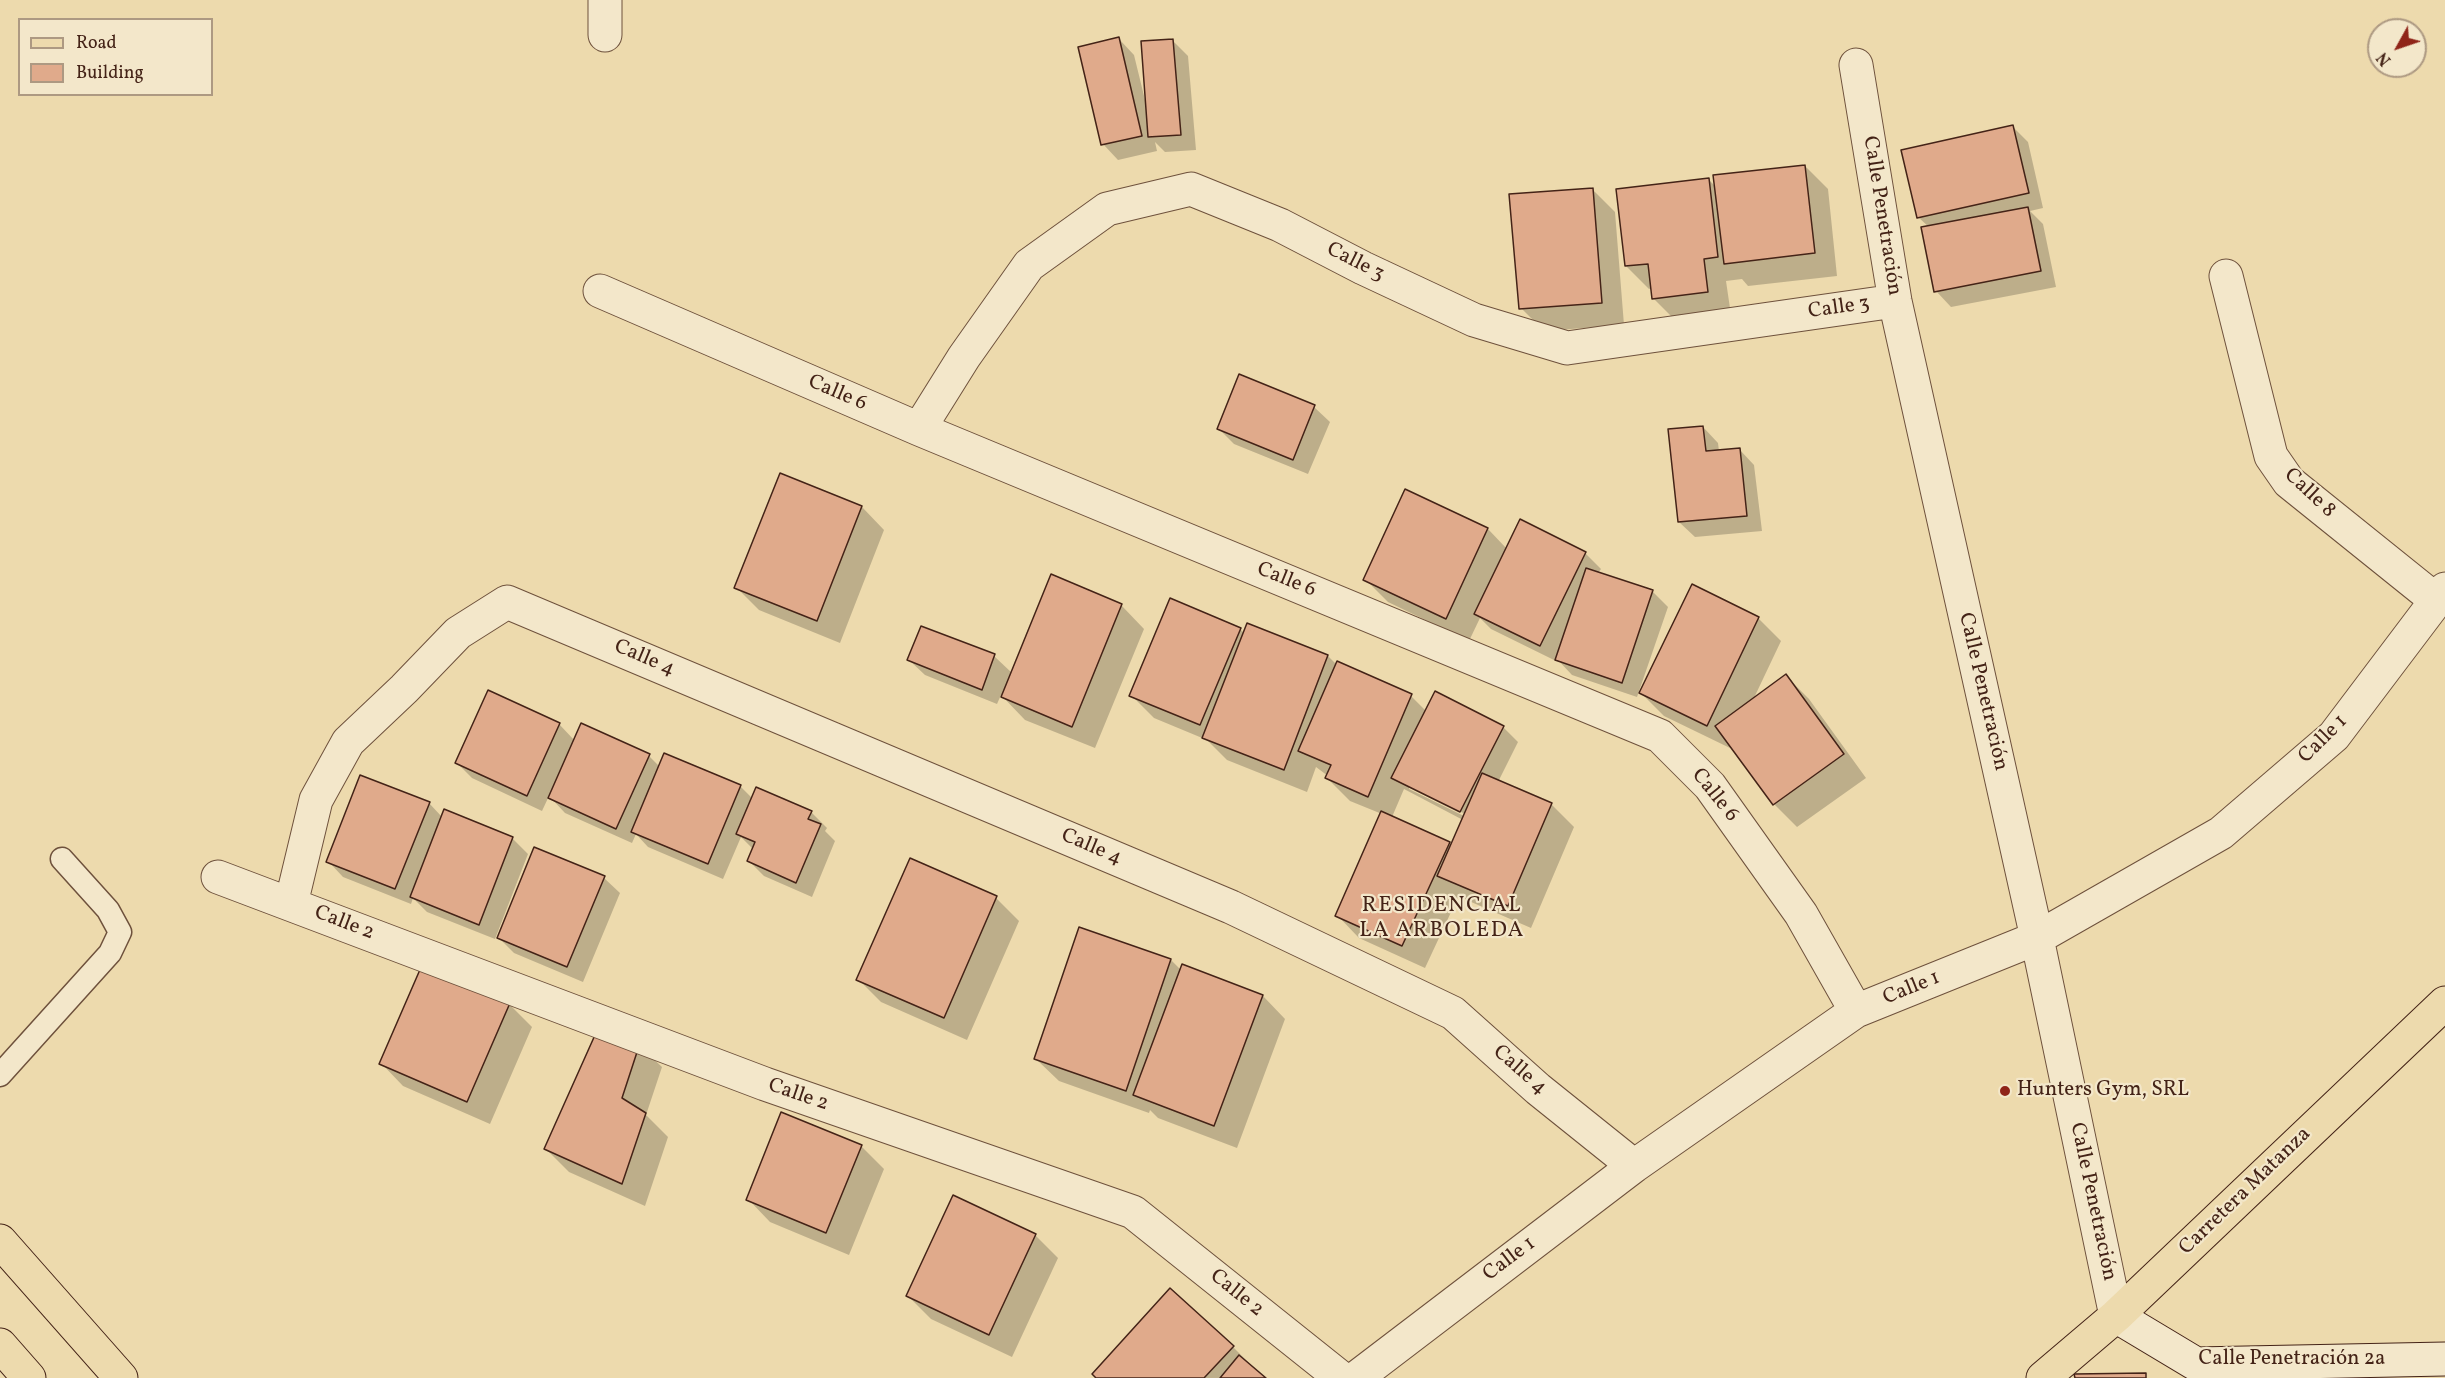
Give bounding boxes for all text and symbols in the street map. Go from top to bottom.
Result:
legend [18,18,213,96]
north arrow [2367,18,2427,78]
text: Road [76,31,117,56]
text: N [2373,47,2397,70]
text: Building [76,61,144,86]
street label: Calle Penetración [1856,134,1906,298]
street label: Calle 3 [1322,238,1388,288]
street label: Calle 3 [1807,292,1871,326]
street label: Calle 6 [804,370,870,418]
street label: Calle 8 [2278,464,2340,524]
street label: Calle 6 [1253,558,1319,604]
street label: Calle Penetración [1952,611,2012,773]
street label: Calle 4 [610,635,678,683]
street label: Calle 1 [2294,710,2354,770]
street label: Calle 6 [1685,764,1743,828]
street label: Calle 4 [1057,824,1125,872]
district label: RESIDENCIAL LA ARBOLEDA [1359,894,1525,945]
street label: Calle 2 [310,901,378,947]
street label: Calle 1 [1880,966,1944,1012]
street label: Calle 4 [1487,1041,1551,1101]
street label: Calle 2 [765,1074,831,1118]
place label: Hunters Gym, SRL [2017,1078,2189,1104]
marker: Hunters Gym, SRL [1998,1084,2012,1098]
street label: Calle Penetración [2063,1121,2121,1283]
street label: Carretera Matanza [2175,1123,2317,1261]
street label: Calle 1 [1479,1232,1541,1288]
street label: Calle 2 [1204,1265,1268,1323]
street label: Calle Penetración 2a [2198,1347,2386,1373]

